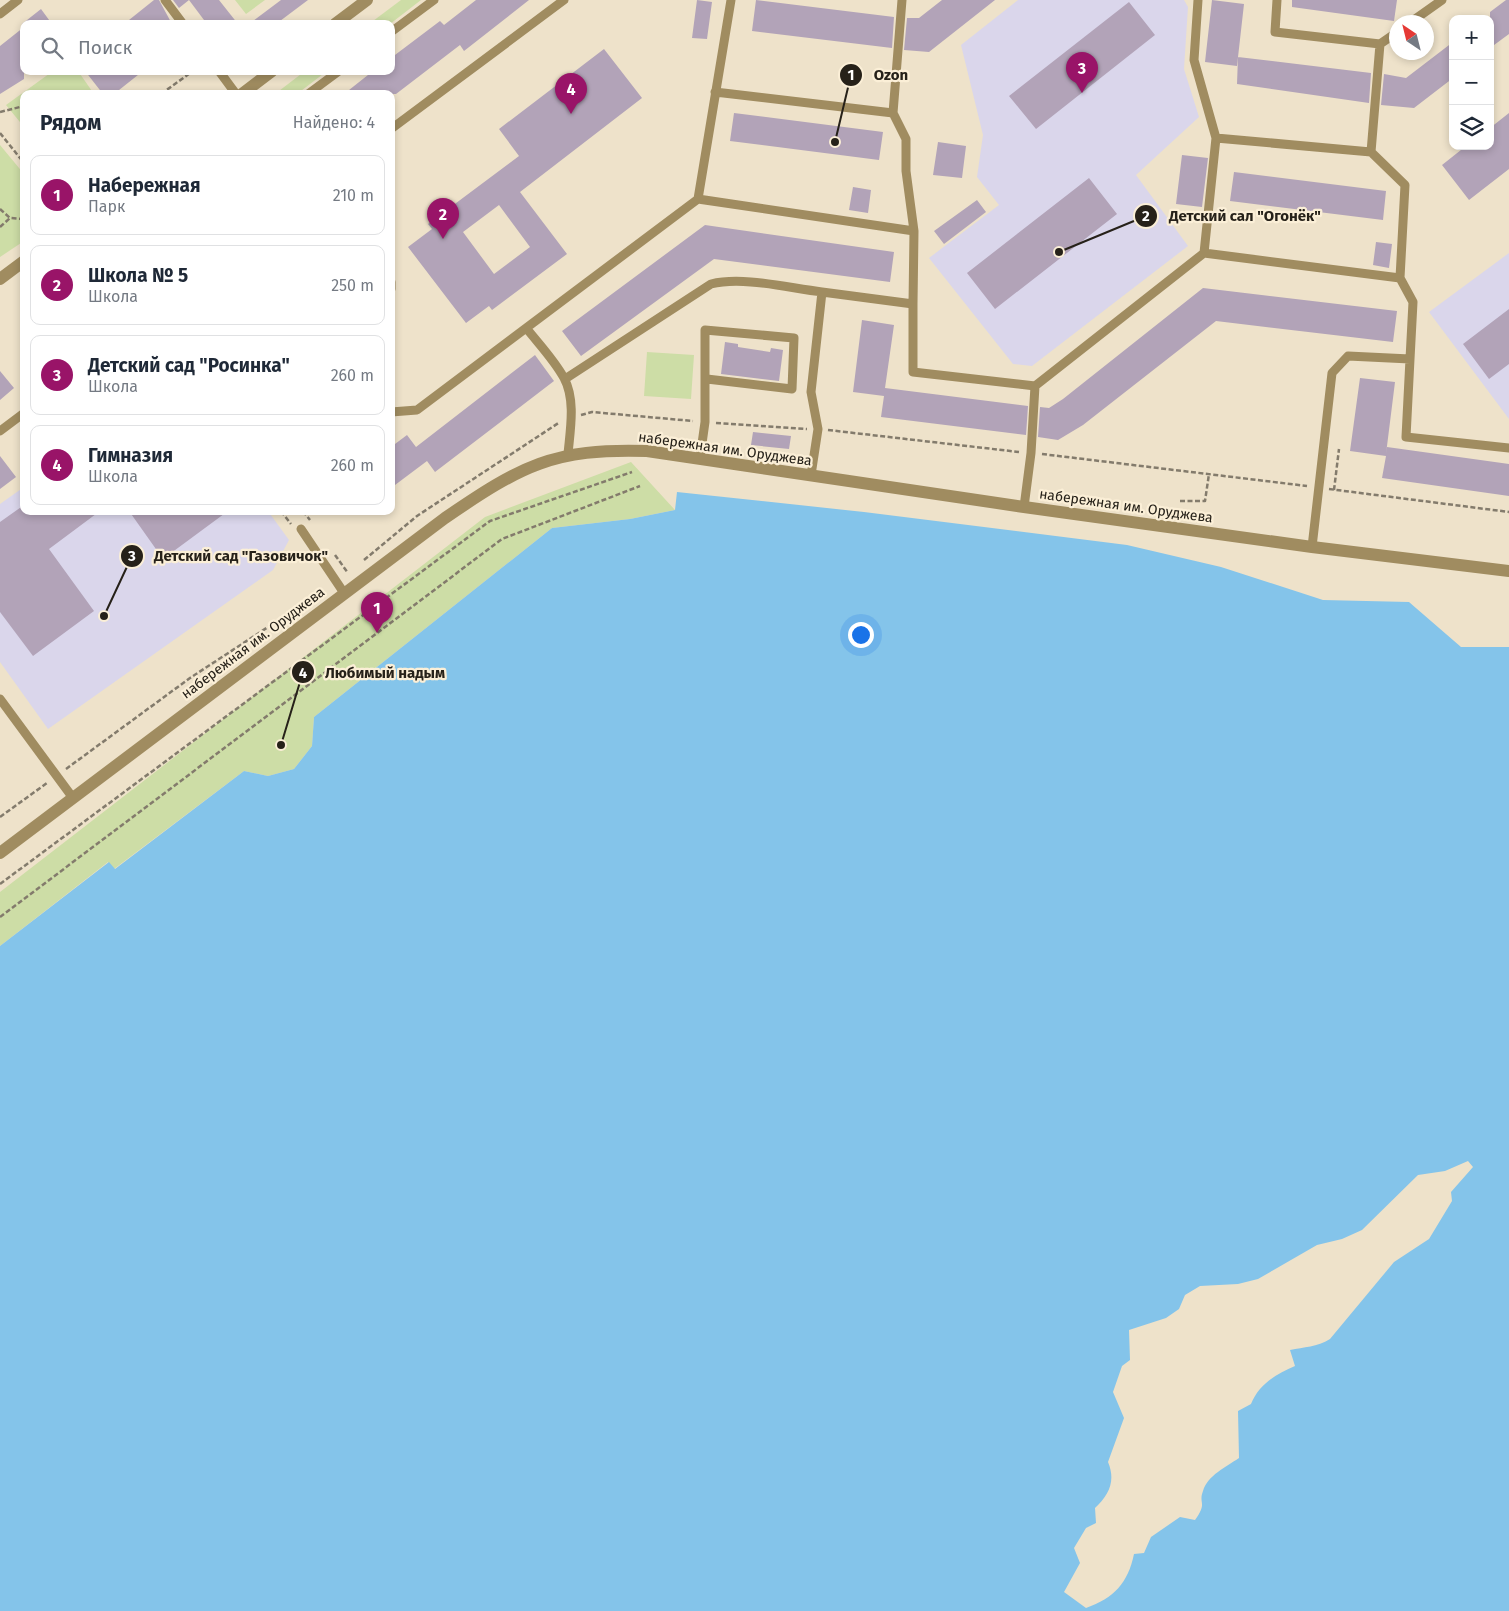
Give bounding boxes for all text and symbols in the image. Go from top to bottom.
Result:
north arrow [1389,15,1434,60]
map controls [1449,15,1494,150]
button: + [1449,15,1494,60]
search box [20,20,395,75]
icon: search [38,34,66,62]
text: Поиск [78,36,132,59]
pin: 3 [1066,52,1098,93]
callout: Ozon [839,60,918,90]
button: − [1449,60,1494,105]
text: 1 [848,66,854,84]
text: Ozon [874,66,908,84]
pin: 4 [555,73,587,114]
button: layers [1449,105,1494,150]
text: Рядом [40,110,101,136]
text: Найдено: 4 [293,113,375,132]
text: Набережная [88,174,201,197]
text: 1 [53,186,61,205]
text: 210 m [333,186,374,205]
text: Парк [88,197,125,216]
pin: 2 [427,198,459,239]
callout: Детский сал "Огонёк" [1134,201,1331,231]
text: 2 [1142,207,1150,225]
text: Детский сал "Огонёк" [1168,207,1321,225]
text: Школа № 5 [88,264,188,287]
text: 2 [53,276,61,295]
text: 250 m [331,276,374,295]
text: Школа [88,287,138,306]
text: Детский сад "Росинка" [88,354,290,377]
text: 3 [53,366,61,385]
text: 260 m [331,366,374,385]
text: Школа [88,377,138,396]
street label: набережная им. Оруджева [637,428,813,470]
text: Гимназия [88,444,173,467]
text: 4 [52,456,62,475]
text: 260 m [331,456,374,475]
text: Школа [88,467,138,486]
street label: набережная им. Оруджева [1038,485,1214,527]
callout: Детский сад "Газовичок" [119,541,338,571]
text: 3 [127,547,136,565]
text: Детский сад "Газовичок" [153,547,328,565]
street label: набережная им. Оруджева [178,583,328,703]
pin: 1 [361,592,393,633]
your location [848,622,874,648]
callout: Любимый надым [290,657,455,687]
text: 4 [299,664,308,682]
text: Любимый надым [325,664,445,682]

